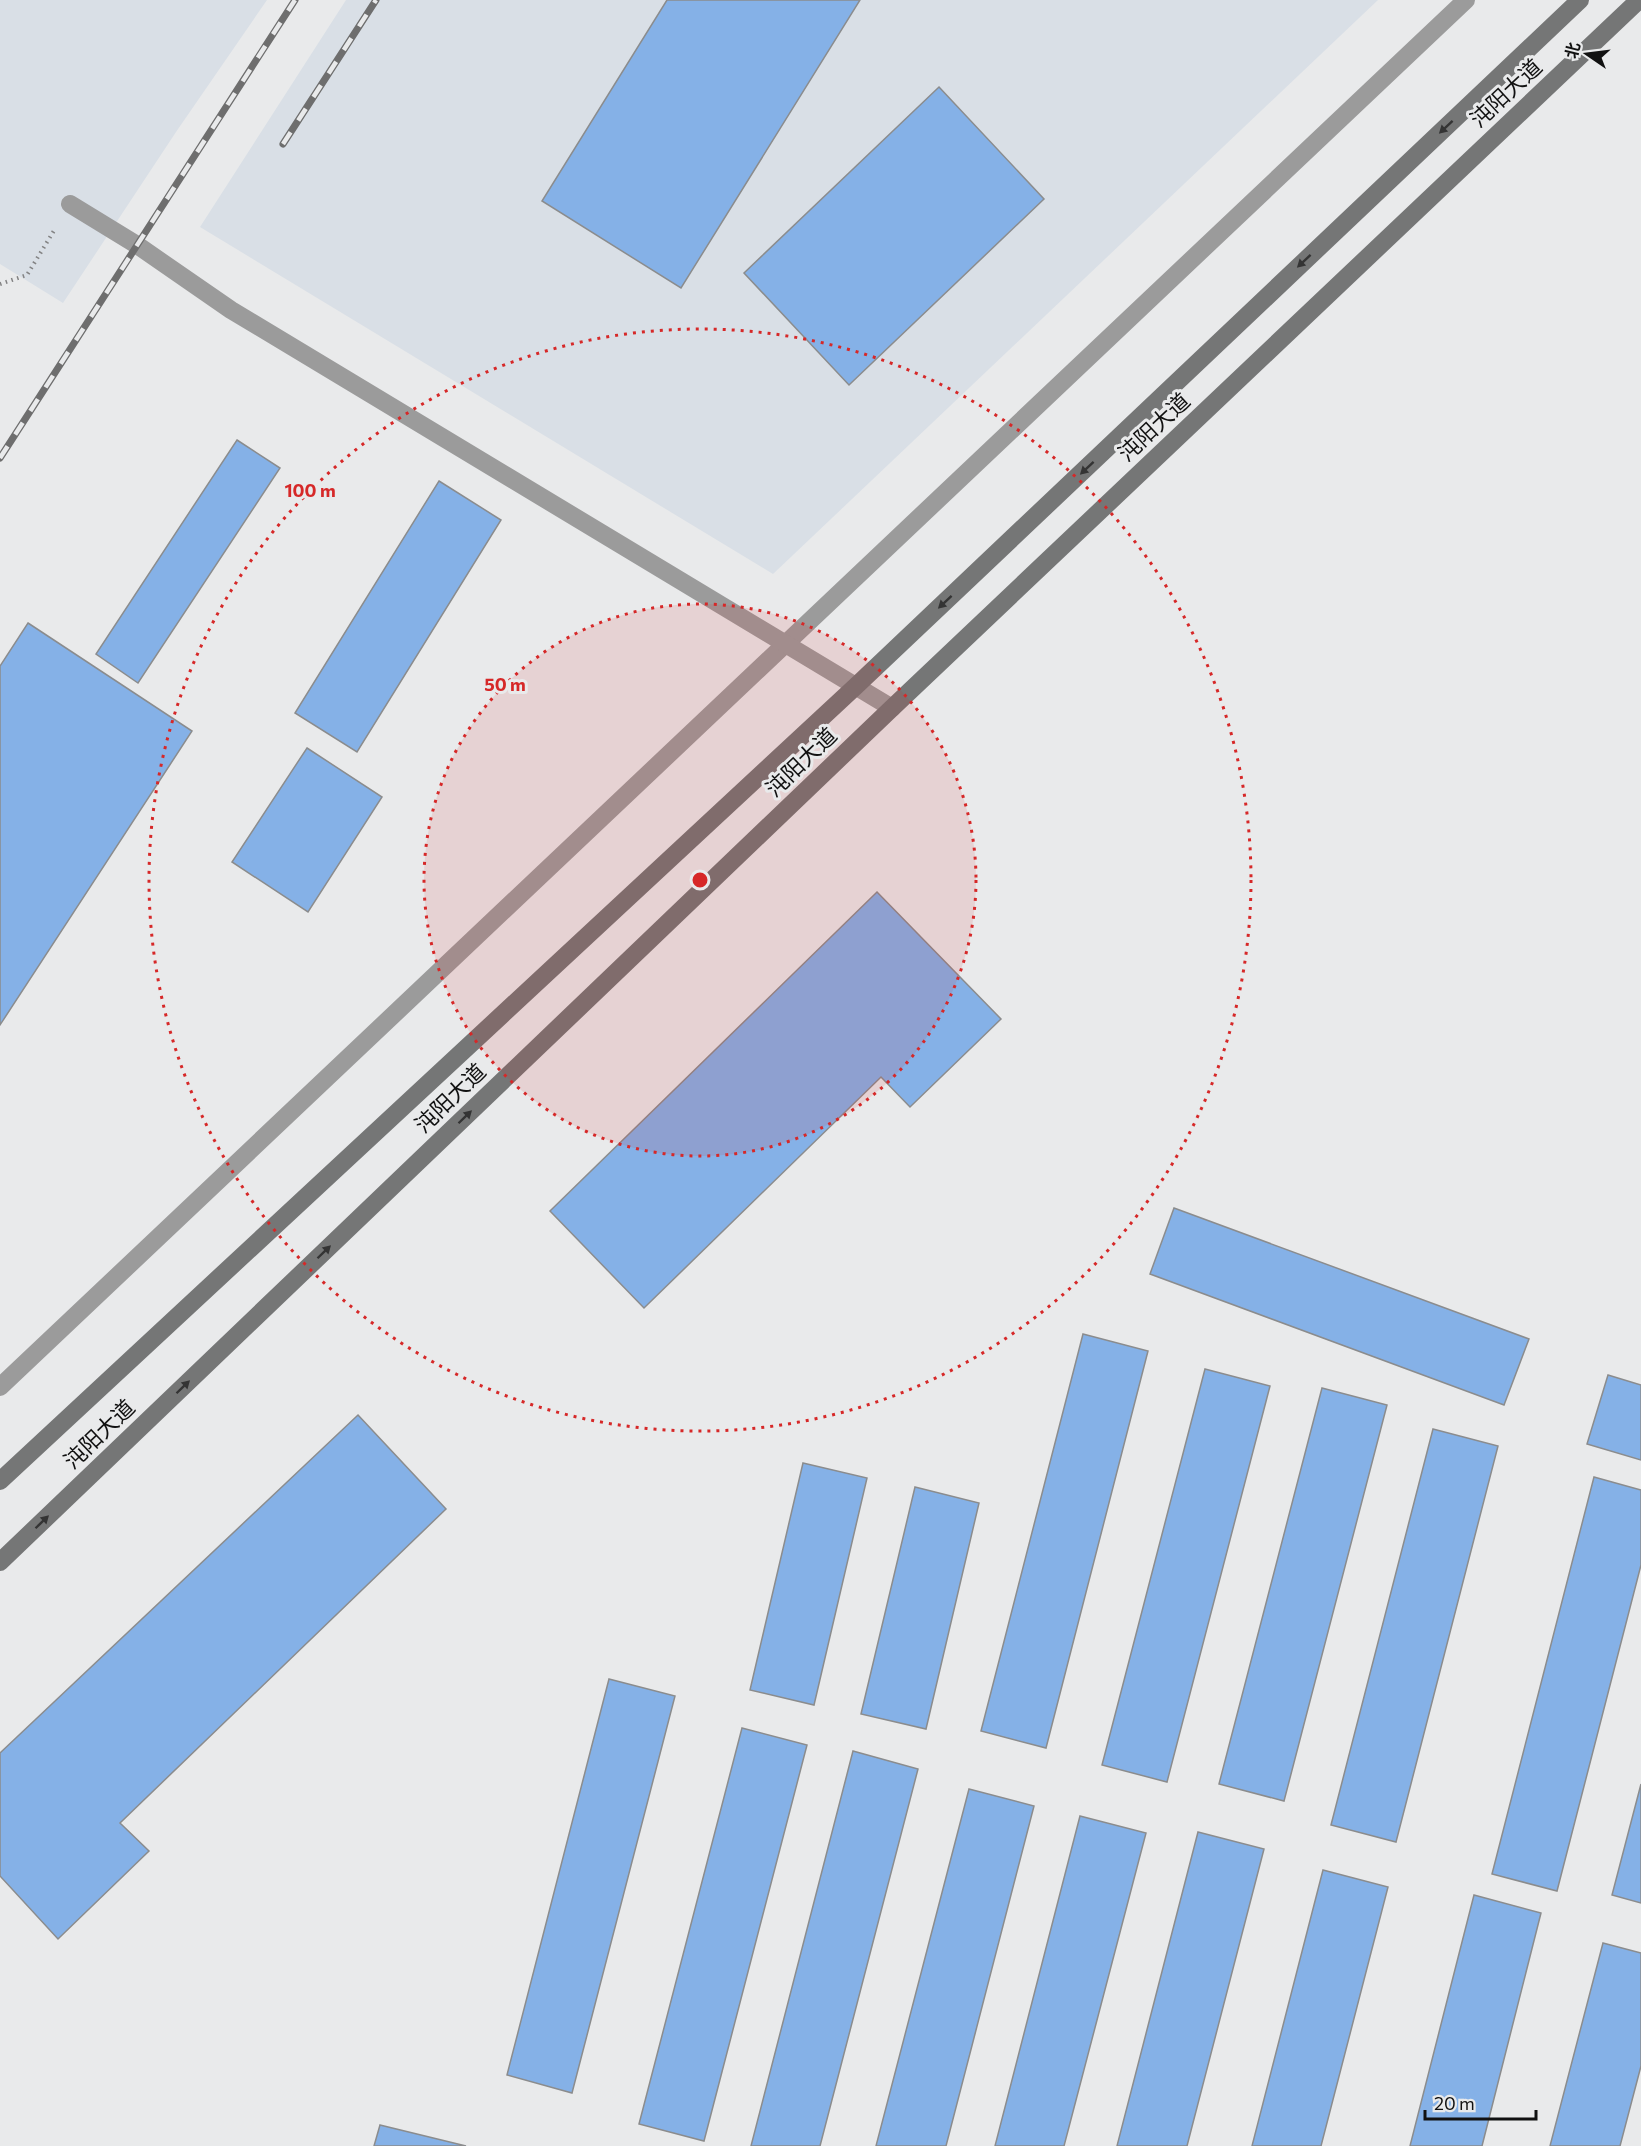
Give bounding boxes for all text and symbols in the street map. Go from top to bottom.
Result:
north arrow [1557,24,1617,84]
text: 北 [1561,40,1583,60]
street label: 沌阳大道 [1464,53,1547,133]
one-way arrow [1438,120,1453,134]
one-way arrow [1297,254,1312,268]
street label: 沌阳大道 [1112,387,1195,467]
one-way arrow [1080,460,1094,474]
text: 100 m [284,479,336,501]
one-way arrow [938,594,952,608]
text: 50 m [484,673,526,695]
street label: 沌阳大道 [760,721,842,802]
centre of rings [690,870,710,890]
street label: 沌阳大道 [409,1057,491,1138]
one-way arrow [457,1110,472,1124]
one-way arrow [316,1245,331,1259]
one-way arrow [175,1381,190,1394]
street label: 沌阳大道 [58,1393,140,1474]
one-way arrow [35,1515,50,1529]
scale bar [1425,2083,1536,2121]
text: 20 m [1434,2092,1475,2114]

